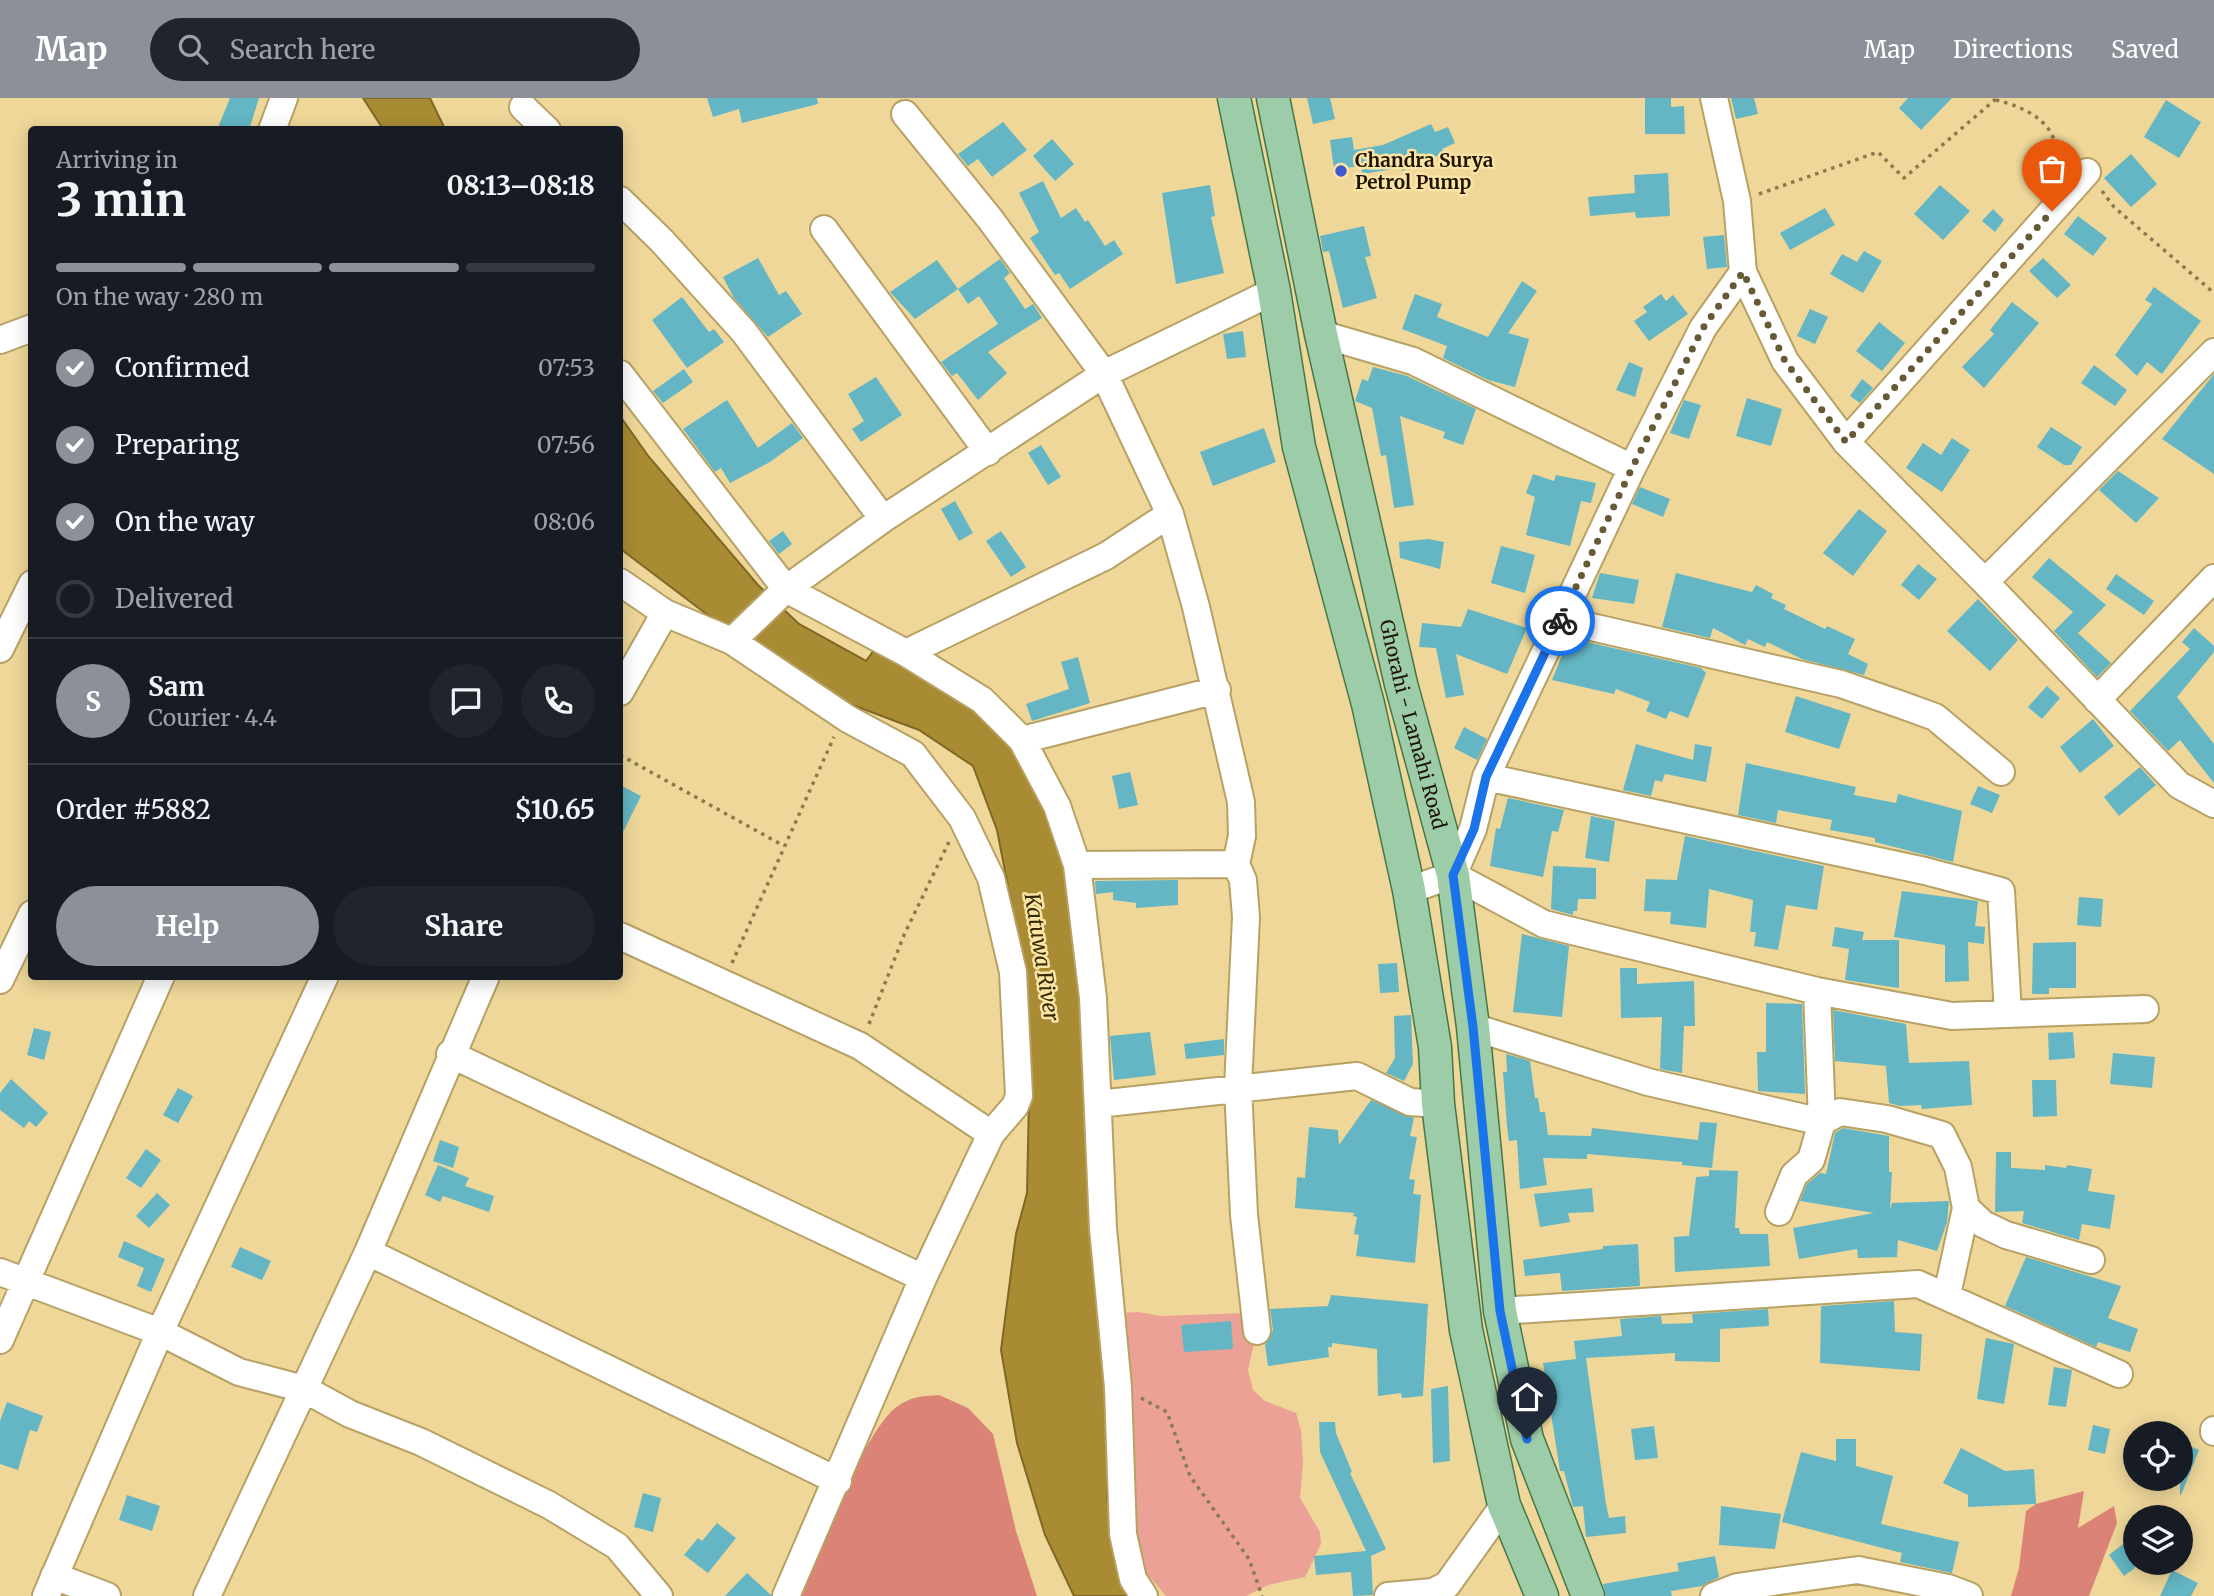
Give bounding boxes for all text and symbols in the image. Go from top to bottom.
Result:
search box [150,18,640,81]
text: Map [35,29,108,70]
icon: search [174,30,212,68]
text: Search here [230,33,375,66]
text: Map [1864,34,1915,65]
text: Directions [1953,34,2073,65]
text: Saved [2111,34,2179,65]
pin [2022,139,2082,211]
text: Arriving in [56,145,178,174]
place label: Chandra Surya Petrol Pump [1355,148,1494,194]
icon: bag [2033,150,2071,188]
marker: Chandra Surya Petrol Pump [1333,163,1349,179]
text: 08:13–08:18 [447,169,595,202]
text: 3 min [56,171,186,229]
text: On the way · 280 m [56,282,263,311]
icon: check [56,349,94,387]
text: Confirmed [115,351,250,384]
text: 07:53 [538,353,595,382]
icon: check [56,426,94,464]
text: Preparing [115,428,239,461]
text: 07:56 [537,430,595,459]
icon: check [56,503,94,541]
text: On the way [115,505,255,538]
text: 08:06 [533,507,595,536]
text: Delivered [115,582,234,615]
courier [1525,586,1595,656]
icon: bike [1541,602,1579,640]
street label: Ghorahi - Lamahi Road [1375,617,1452,832]
button: chat [429,664,503,738]
button: phone [521,664,595,738]
text: Sam [148,670,205,703]
text: S [85,685,101,718]
text: Courier · 4.4 [148,703,277,732]
text: Order #5882 [56,793,211,826]
text: $10.65 [514,793,595,826]
button: Help [56,886,319,966]
button: Share [333,886,595,966]
water label: Katuwa River [1018,890,1066,1023]
pin [1497,1367,1557,1439]
icon: home [1508,1378,1546,1416]
map controls [2123,1421,2193,1575]
button: locate [2123,1421,2193,1491]
button: layers [2123,1505,2193,1575]

